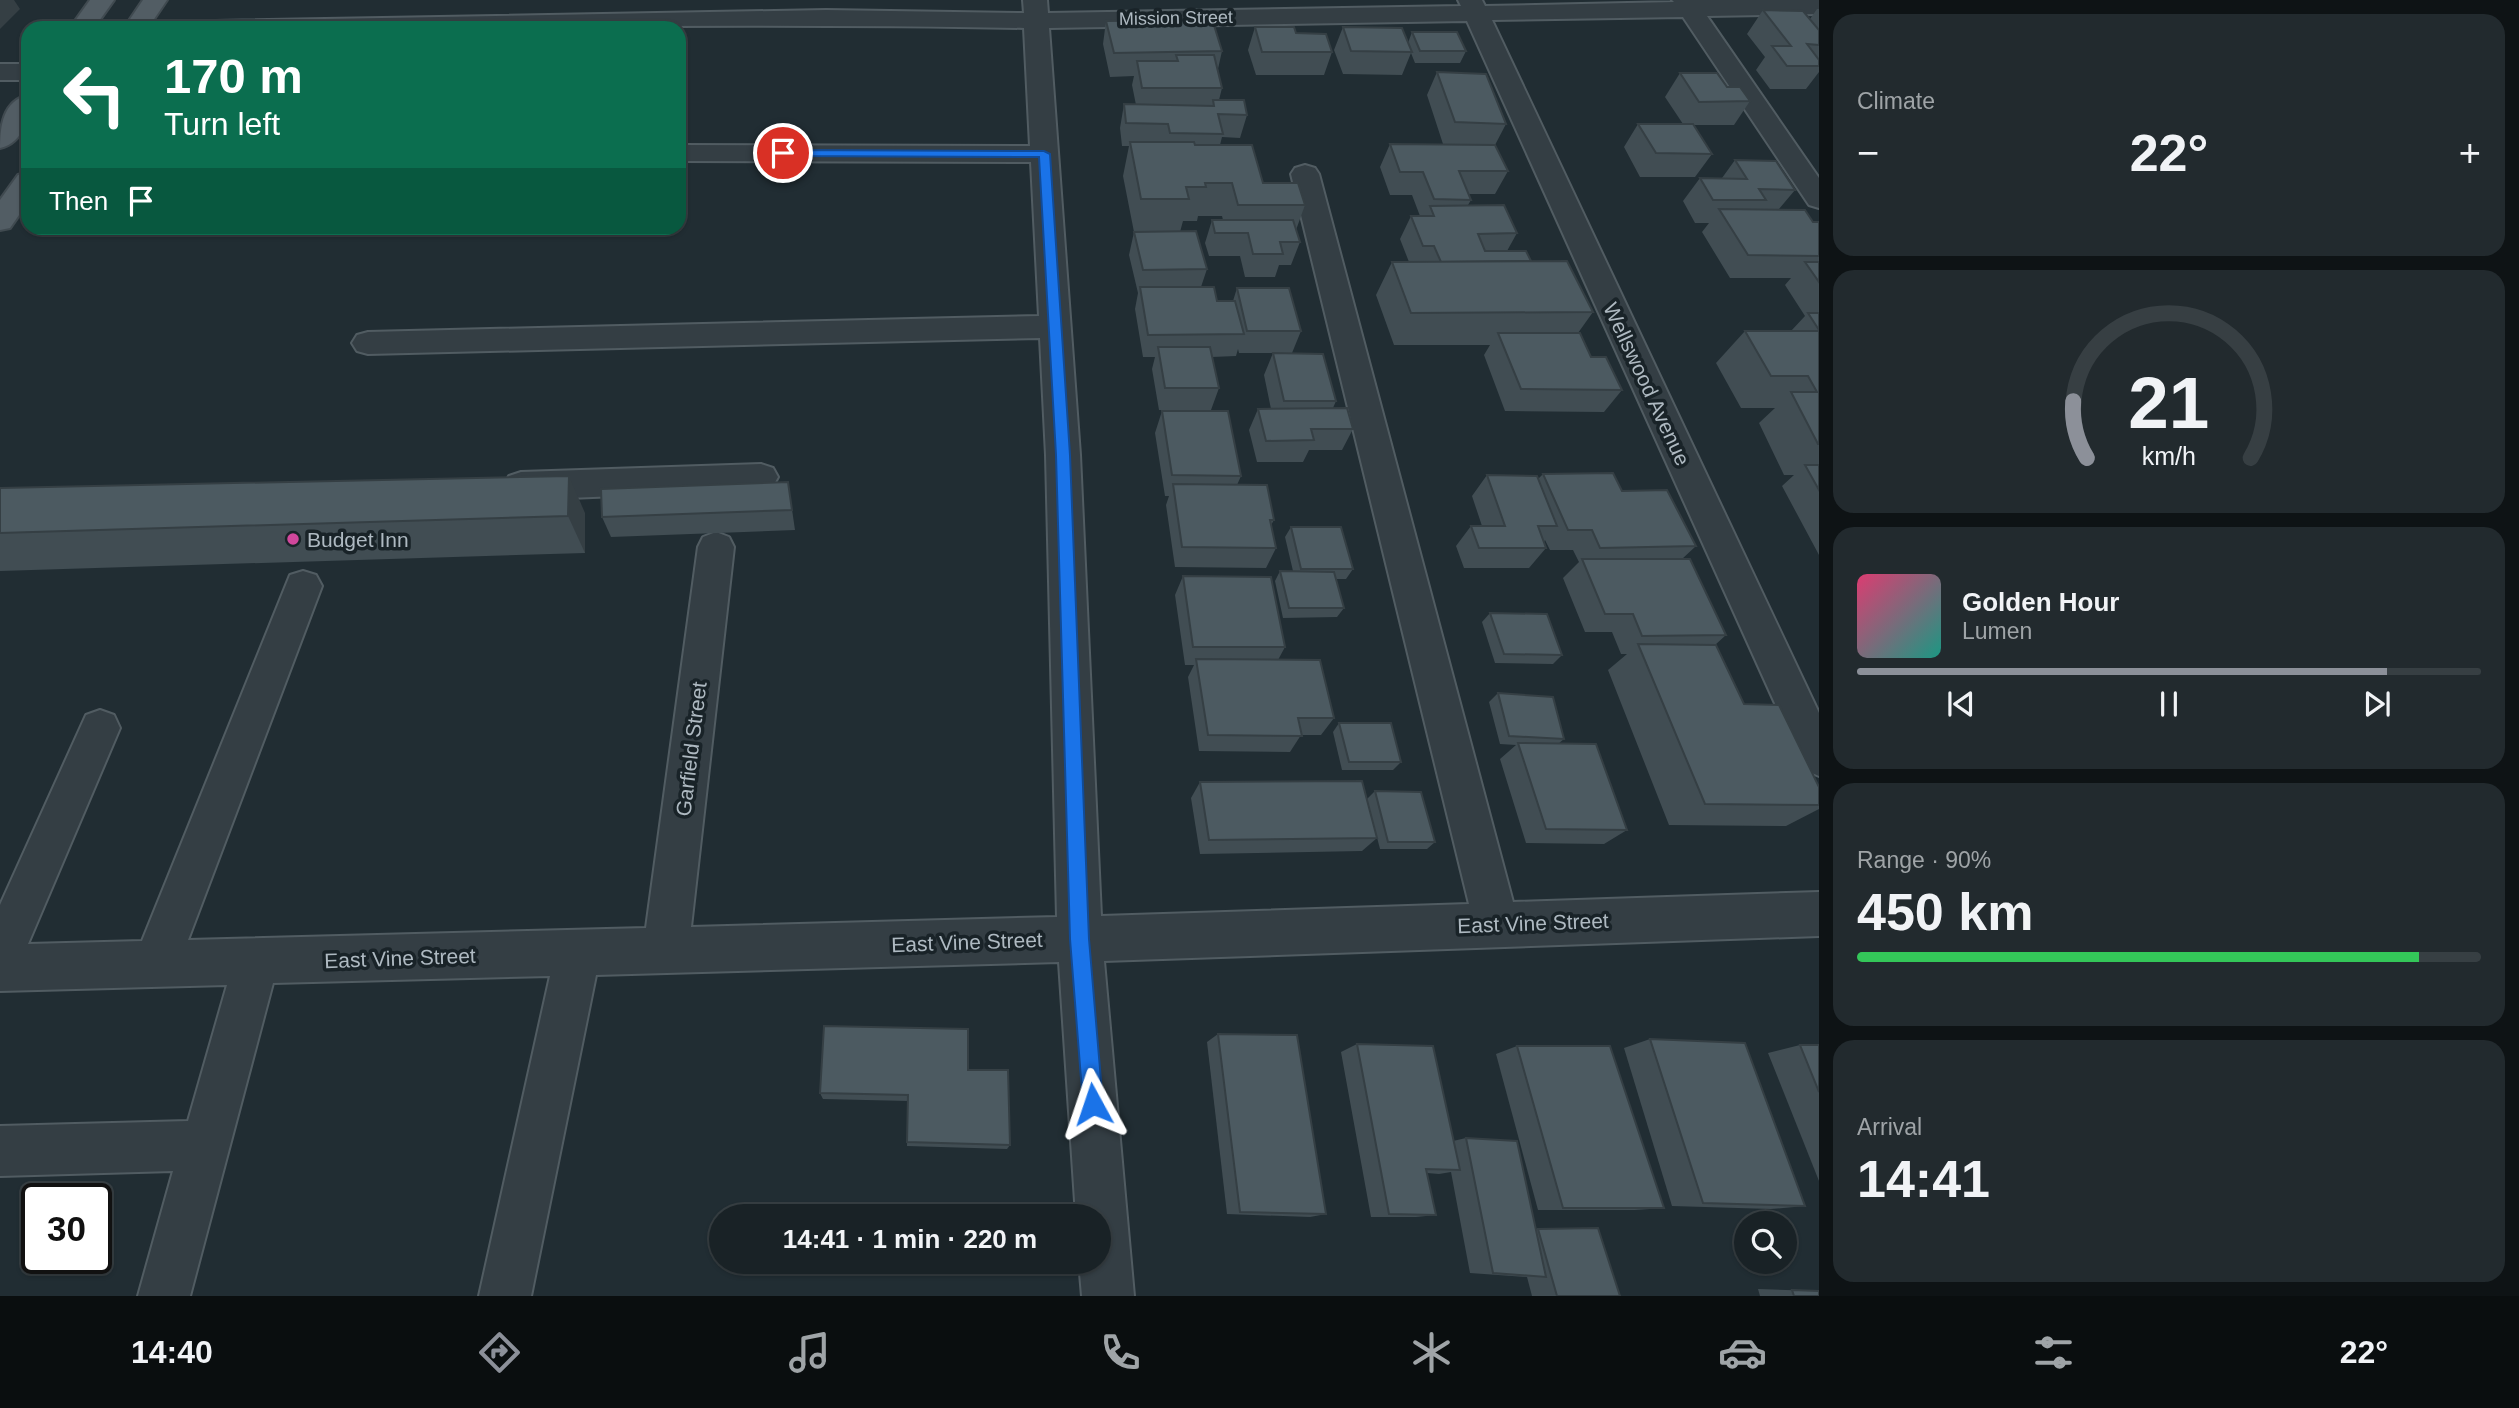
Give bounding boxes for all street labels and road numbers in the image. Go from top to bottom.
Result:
street label: Mission Street [1119,7,1233,29]
street label: Wellswood Avenue [1599,299,1695,469]
street label: Garfield Street [671,680,711,818]
street label: East Vine Street [1457,909,1609,937]
street label: East Vine Street [891,928,1043,956]
street label: East Vine Street [324,944,476,972]

